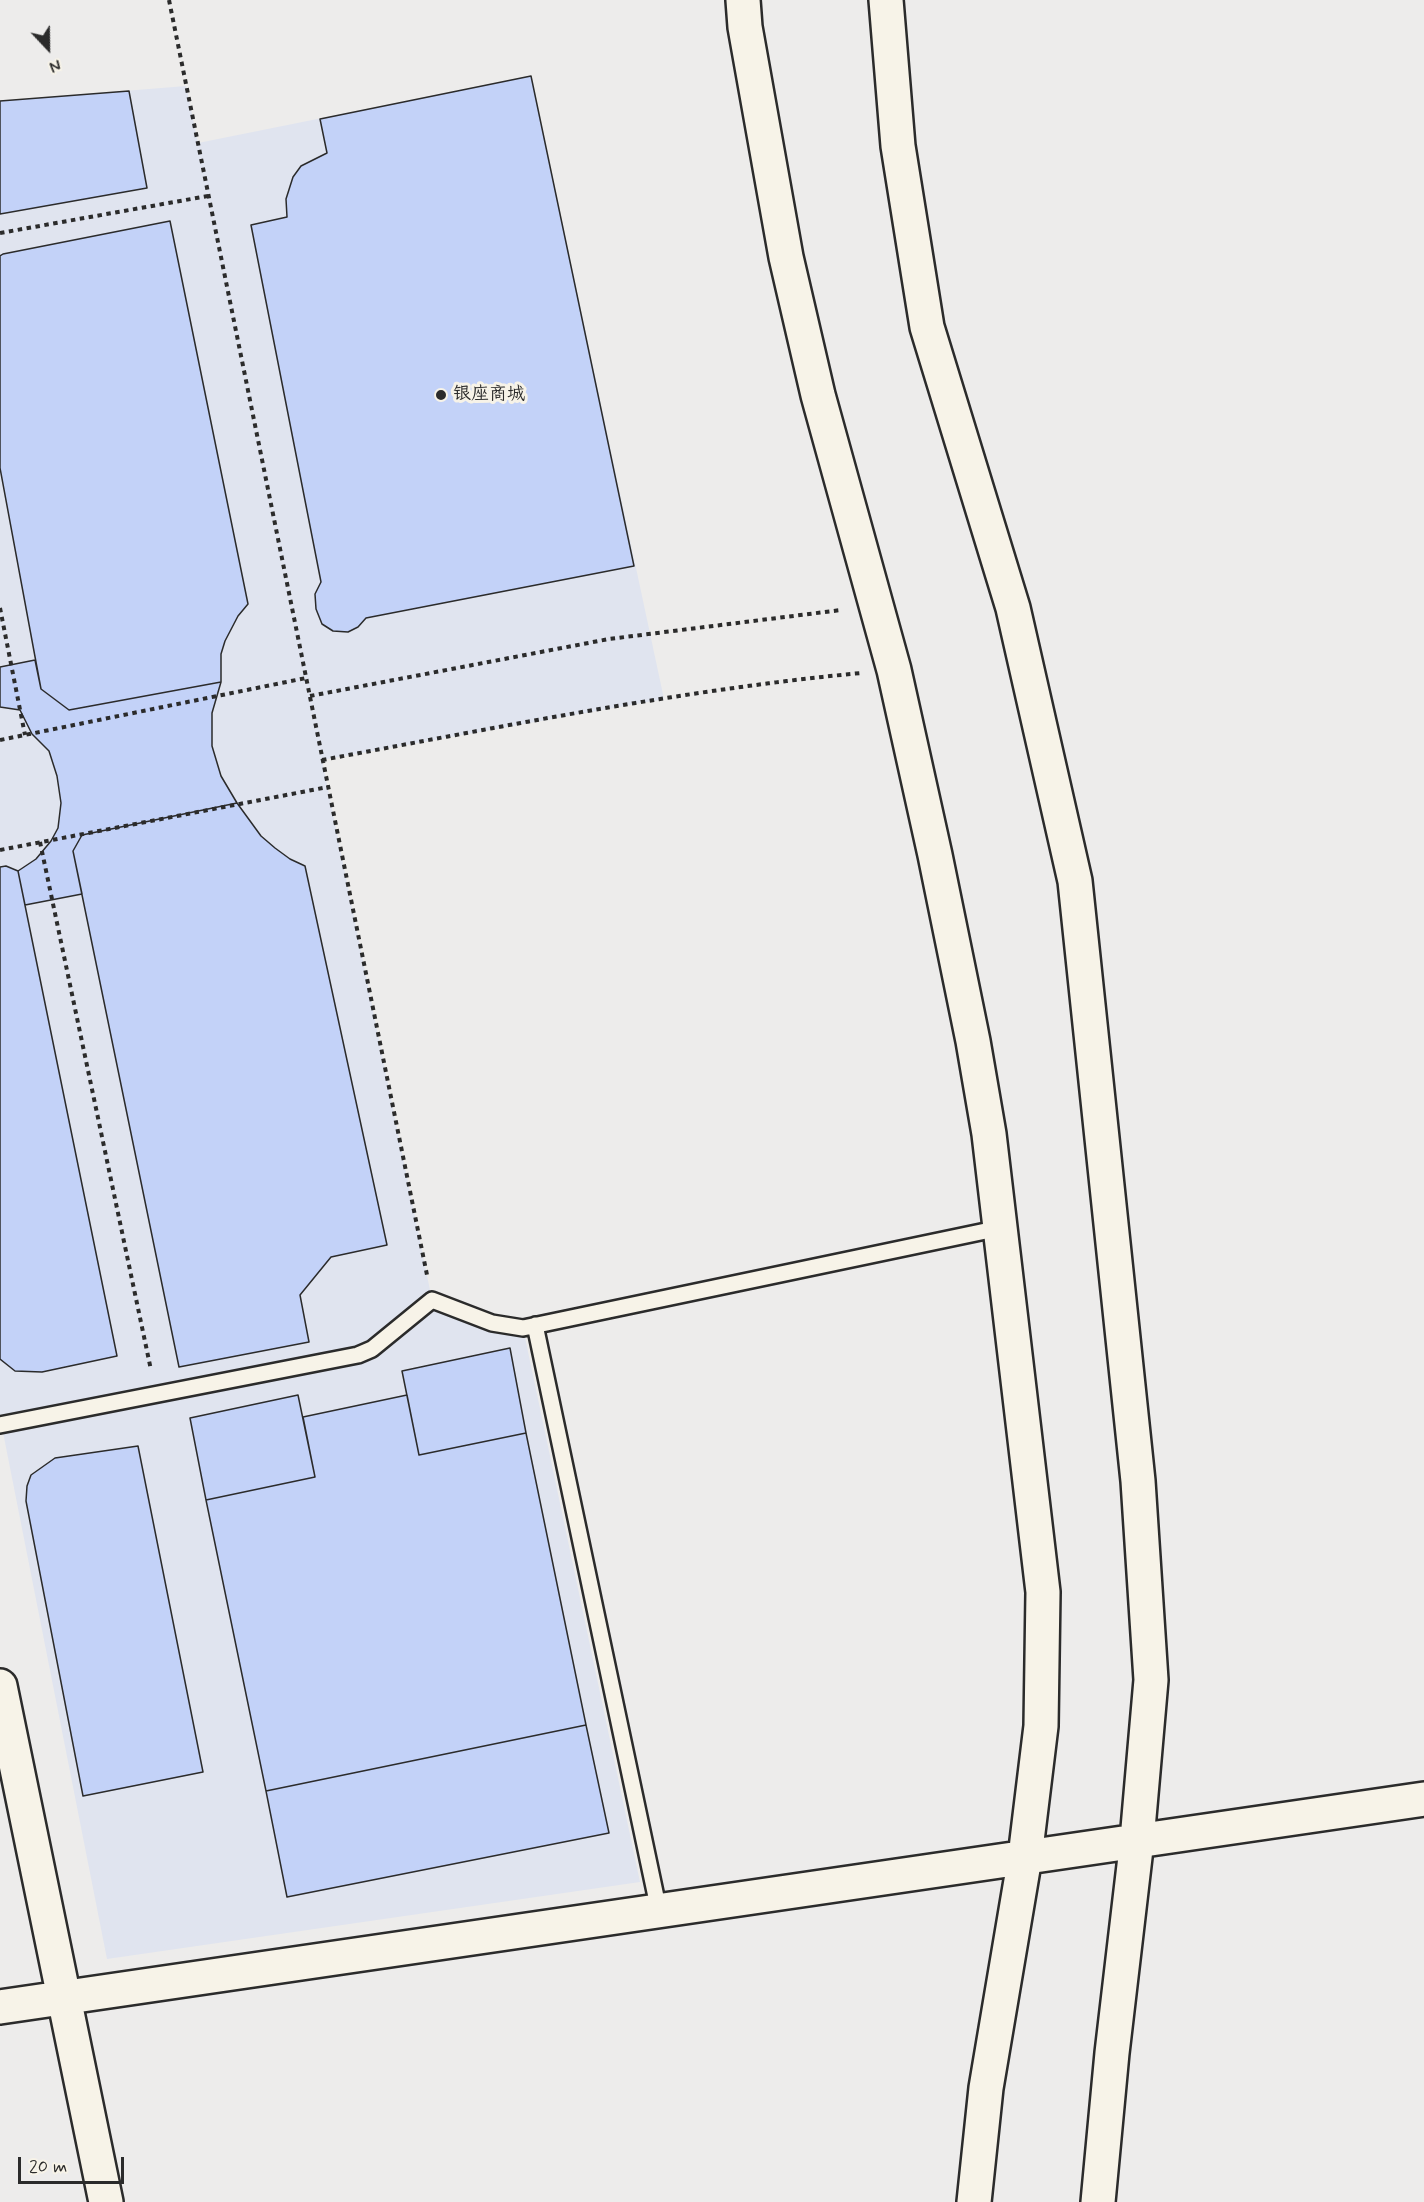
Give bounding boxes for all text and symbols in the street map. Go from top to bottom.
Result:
north arrow [18,18,78,78]
text: N [46,53,64,77]
place label: 银座商城 [453,384,525,406]
marker: 银座商城 [434,388,448,402]
scale bar [21,2145,128,2183]
text: 20 m [29,2155,67,2179]

